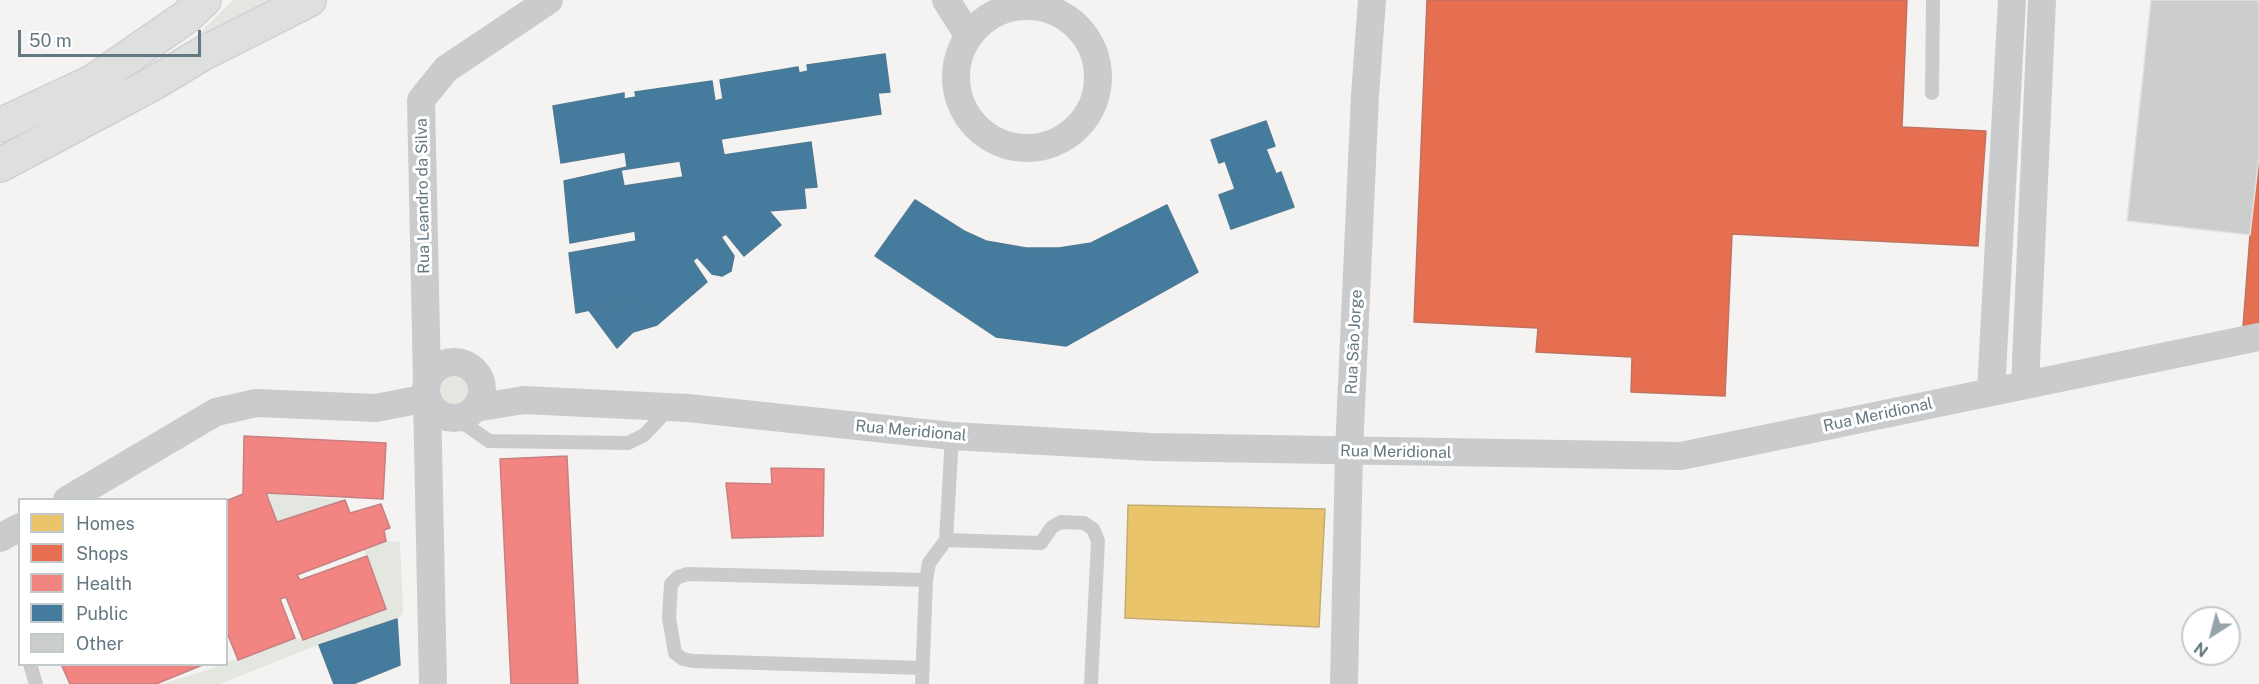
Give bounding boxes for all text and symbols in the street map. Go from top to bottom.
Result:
scale bar [21,18,204,56]
text: 50 m [29,30,72,51]
street label: Rua Leandro da Silva [412,118,434,274]
street label: Rua São Jorge [1342,289,1366,395]
street label: Rua Meridional [1821,394,1935,436]
street label: Rua Meridional [855,417,967,445]
street label: Rua Meridional [1340,441,1452,463]
legend [18,498,228,666]
text: Homes [76,513,135,534]
text: Shops [76,543,128,564]
text: Health [76,573,132,594]
text: Public [76,603,128,624]
north arrow [2181,606,2241,666]
text: Other [76,633,124,654]
text: N [2191,638,2212,661]

